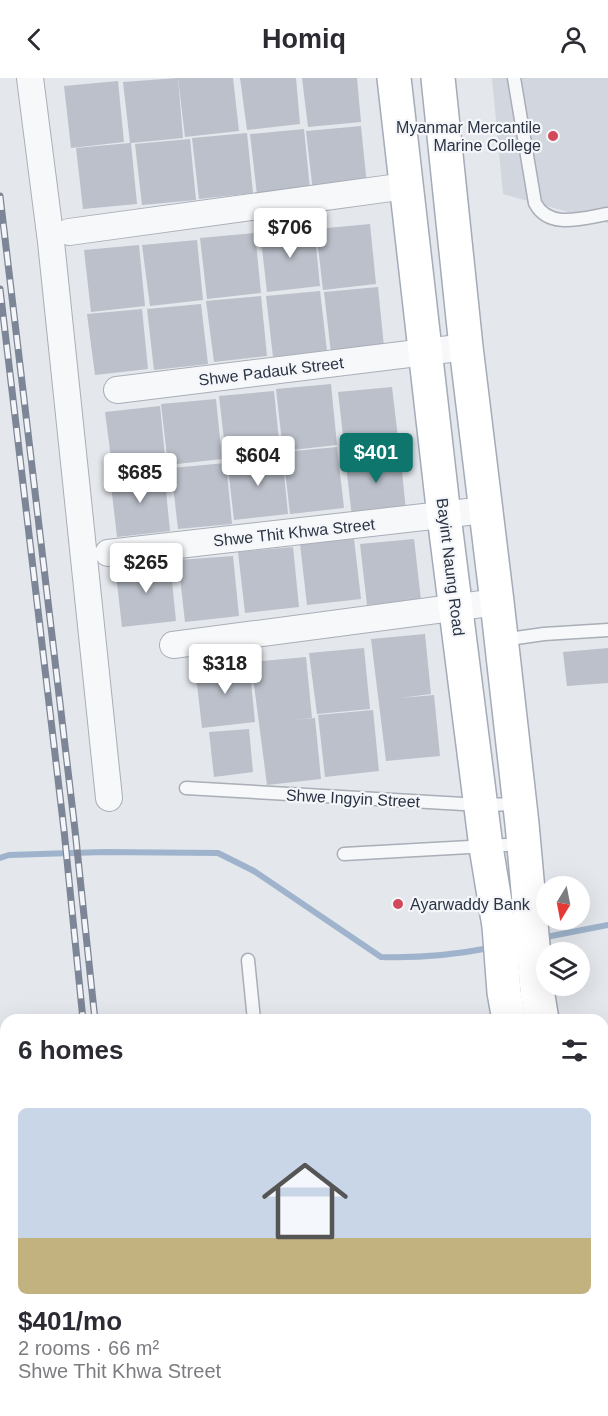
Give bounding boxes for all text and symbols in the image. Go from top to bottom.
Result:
icon: back [18,23,51,56]
icon: person [557,23,590,56]
text: Homiq [262,24,346,54]
place label: Myanmar Mercantile Marine College [396,119,541,154]
marker: Myanmar Mercantile Marine College [546,129,560,143]
pin: $706 [254,208,326,259]
text: $706 [268,216,312,238]
street label: Shwe Padauk Street [198,354,345,389]
pin: $401 [340,433,412,484]
pin: $604 [222,436,294,487]
text: $401 [354,441,398,463]
text: $604 [236,444,280,466]
pin: $685 [104,453,176,504]
text: $685 [118,461,162,483]
street label: Bayint Naung Road [434,497,467,637]
street label: Shwe Thit Khwa Street [212,515,376,549]
pin: $265 [110,543,182,594]
text: $265 [124,551,168,573]
pin: $318 [189,644,261,695]
text: $318 [203,652,247,674]
street label: Shwe Ingyin Street [285,786,421,811]
north arrow [536,876,590,930]
map controls [536,876,590,996]
place label: Ayarwaddy Bank [410,896,531,913]
marker: Ayarwaddy Bank [391,897,405,911]
button: layers [536,942,590,996]
icon: filters [558,1034,591,1067]
text: 6 homes [18,1035,124,1065]
icon: home [251,1147,359,1255]
text: $401/mo [18,1306,122,1336]
text: 2 rooms · 66 m² [18,1337,159,1359]
text: Shwe Thit Khwa Street [18,1360,221,1382]

